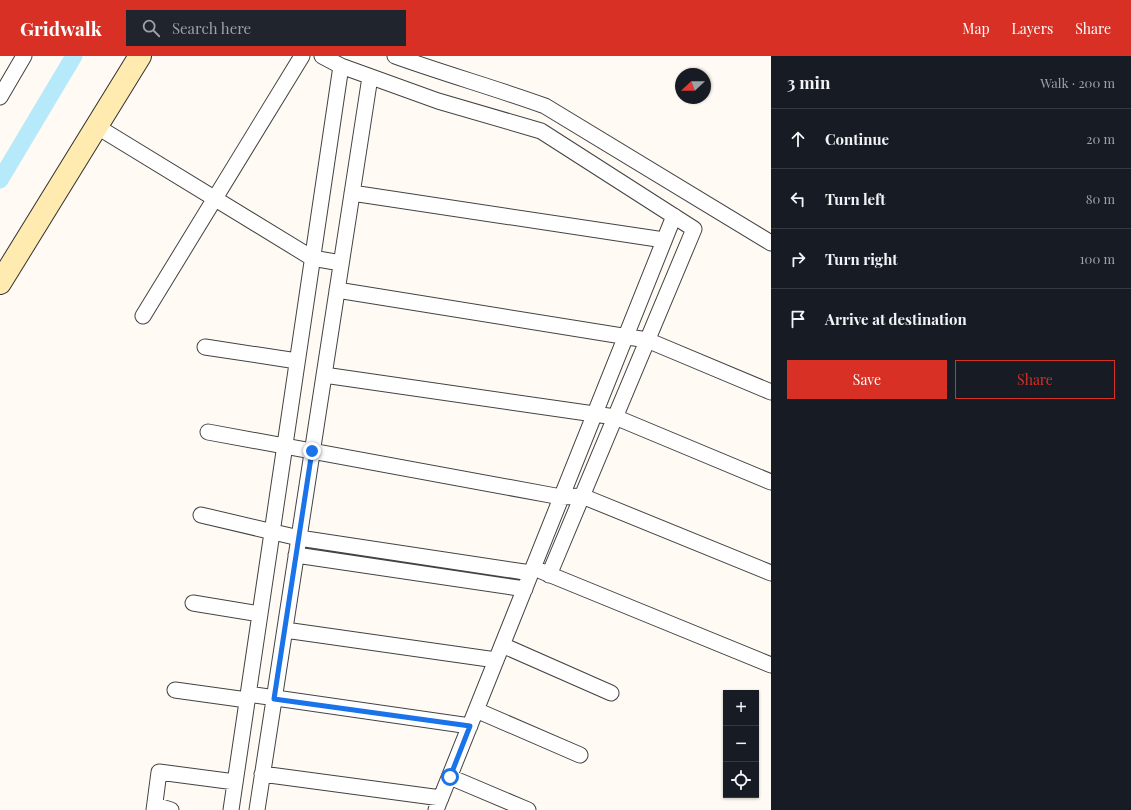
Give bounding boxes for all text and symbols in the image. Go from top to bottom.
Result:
search box [126,10,406,46]
text: Gridwalk [20,15,102,41]
icon: search [140,17,162,39]
text: Search here [172,18,251,38]
text: Map [962,19,990,38]
text: Layers [1012,19,1053,38]
text: Share [1075,19,1111,38]
north arrow [675,68,711,104]
text: 3 min [787,71,830,93]
text: Walk · 200 m [1040,74,1115,91]
icon: ahead [787,128,809,150]
text: Continue [825,129,889,149]
text: 20 m [1086,130,1115,147]
icon: left [787,188,809,210]
text: Turn left [825,189,886,209]
text: 80 m [1086,190,1115,207]
icon: right [787,248,809,270]
text: Turn right [825,249,898,269]
text: 100 m [1080,250,1115,267]
icon: arrive [787,308,809,330]
text: Arrive at destination [825,309,967,329]
button: Save [787,360,947,399]
button: Share [955,360,1115,399]
route end [303,442,321,460]
map controls [723,690,759,798]
button: + [723,690,759,726]
button: − [723,726,759,762]
button: locate [723,762,759,798]
route start [441,768,459,786]

